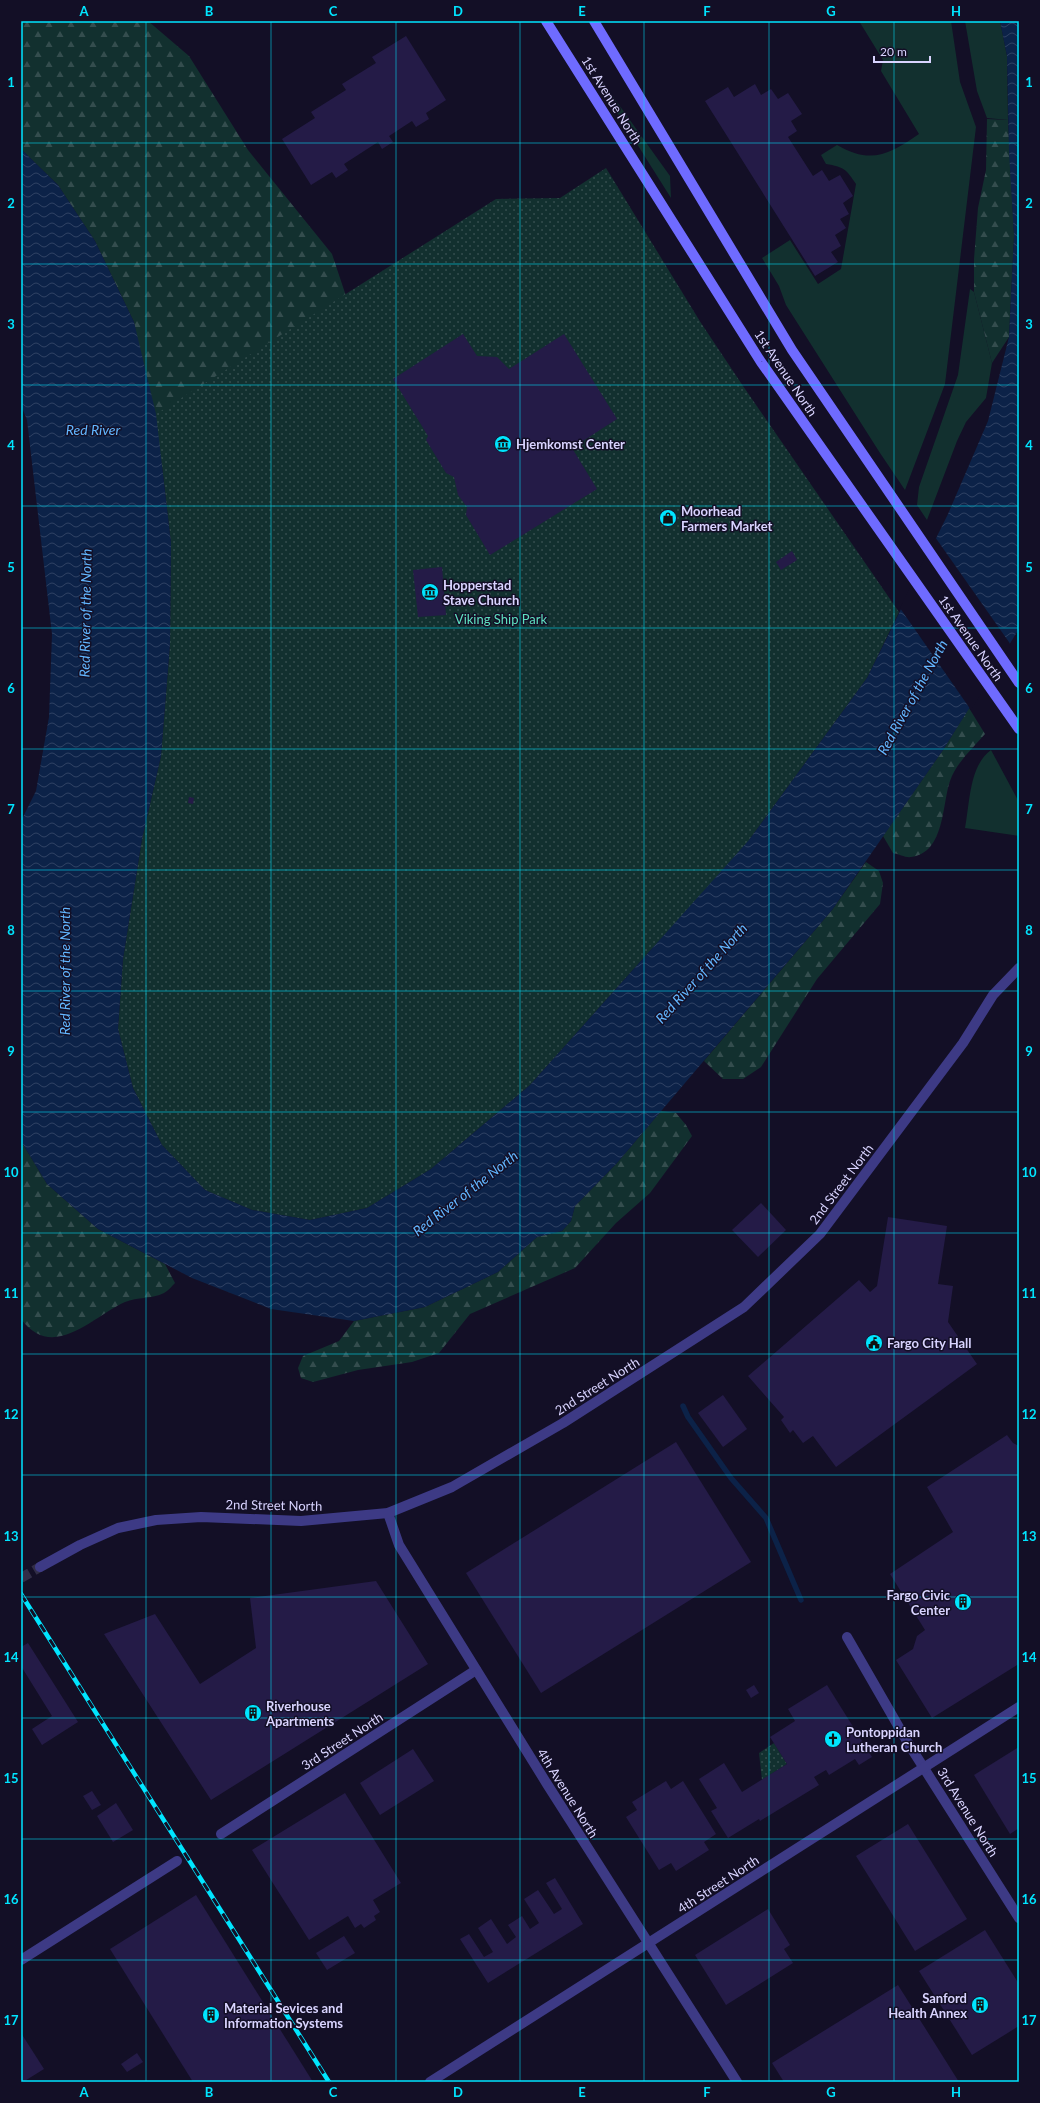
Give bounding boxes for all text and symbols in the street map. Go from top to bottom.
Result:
text: A [78,3,89,19]
text: B [205,3,214,19]
text: C [329,3,338,19]
text: D [453,3,463,19]
text: E [578,3,586,19]
text: F [703,3,711,19]
text: G [826,3,836,19]
text: H [951,3,961,19]
scale bar [874,38,930,64]
text: 20 m [880,44,907,59]
street label: 1st Avenue North [579,53,645,147]
text: 1 [7,74,15,90]
text: 1 [1025,74,1033,90]
text: 2 [7,195,15,211]
text: 2 [1025,195,1033,211]
text: 3 [7,316,15,332]
text: 3 [1025,316,1033,332]
street label: 1st Avenue North [751,327,821,419]
water label: Red River [66,421,120,438]
museum icon: Hjemkomst Center [493,434,513,454]
place label: Hjemkomst Center [516,436,625,452]
text: 4 [7,437,15,453]
text: 4 [1025,437,1033,453]
place label: Moorhead Farmers Market [681,503,773,534]
shop icon: Moorhead Farmers Market [658,508,678,528]
water label: Red River of the North [75,549,95,677]
text: 5 [7,559,15,575]
text: 5 [1025,559,1033,575]
place label: Hopperstad Stave Church [443,577,519,608]
museum icon: Hopperstad Stave Church [420,582,440,602]
street label: 1st Avenue North [936,592,1006,684]
park label: Viking Ship Park [455,611,548,627]
water label: Red River of the North [873,637,951,757]
text: 6 [7,680,15,696]
text: 6 [1025,680,1033,696]
text: 7 [7,801,15,817]
text: 7 [1025,801,1033,817]
water label: Red River of the North [56,907,73,1035]
water label: Red River of the North [652,920,750,1026]
text: 8 [7,922,15,938]
text: 8 [1025,922,1033,938]
text: 9 [7,1043,15,1059]
text: 9 [1025,1043,1033,1059]
street label: 2nd Street North [806,1141,876,1227]
water label: Red River of the North [409,1147,521,1239]
text: 10 [3,1164,19,1180]
text: 10 [1021,1164,1037,1180]
text: 11 [3,1285,19,1301]
text: 11 [1021,1285,1037,1301]
public building icon: Fargo City Hall [864,1333,884,1353]
place label: Fargo City Hall [887,1335,972,1351]
street label: 2nd Street North [552,1354,642,1418]
text: 12 [3,1406,19,1422]
text: 12 [1021,1406,1037,1422]
street label: 2nd Street North [226,1496,322,1514]
text: 13 [3,1528,19,1544]
text: 13 [1021,1528,1037,1544]
place label: Fargo Civic Center [886,1587,951,1618]
building icon: Fargo Civic Center [953,1592,973,1612]
text: 14 [3,1649,19,1665]
text: 14 [1021,1649,1037,1665]
place label: Riverhouse Apartments [265,1698,335,1729]
building icon: Riverhouse Apartments [243,1703,263,1723]
street label: 3rd Street North [298,1709,386,1773]
place label: Pontoppidan Lutheran Church [846,1724,942,1755]
church icon: Pontoppidan Lutheran Church [823,1729,843,1749]
street label: 4th Avenue North [534,1745,602,1841]
street label: 3rd Avenue North [934,1764,1002,1860]
text: 15 [3,1770,19,1786]
text: 15 [1021,1770,1037,1786]
street label: 4th Street North [674,1852,762,1916]
text: 16 [3,1891,19,1907]
text: 16 [1021,1891,1037,1907]
place label: Sanford Health Annex [888,1990,967,2021]
building icon: Sanford Health Annex [970,1995,990,2015]
place label: Material Sevices and Information Systems [224,2000,343,2031]
building icon: Material Sevices and Information Systems [201,2005,221,2025]
text: 17 [3,2012,19,2028]
text: 17 [1021,2012,1037,2028]
text: A [78,2084,89,2100]
text: B [205,2084,214,2100]
text: C [329,2084,338,2100]
text: D [453,2084,463,2100]
text: E [578,2084,586,2100]
text: F [703,2084,711,2100]
text: G [826,2084,836,2100]
text: H [951,2084,961,2100]

